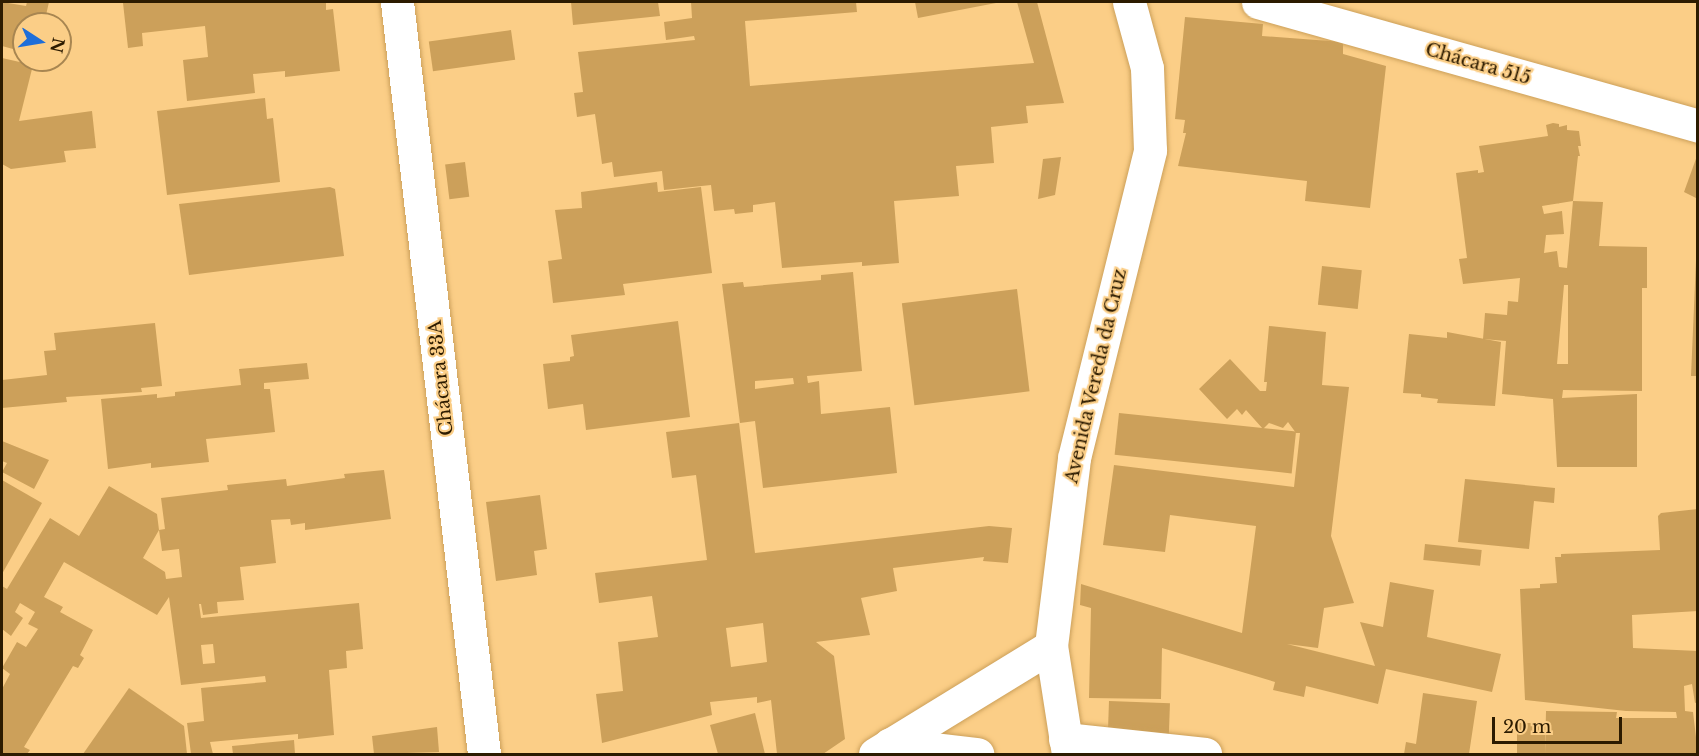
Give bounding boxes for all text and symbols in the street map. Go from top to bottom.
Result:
north arrow [12,12,72,72]
text: N [46,36,69,55]
street label: Chácara 515 [1423,39,1533,89]
street label: Avenida Vereda da Cruz [1061,266,1131,486]
street label: Chácara 33A [424,319,458,437]
scale bar [1495,705,1626,743]
text: 20 m [1503,716,1551,738]

